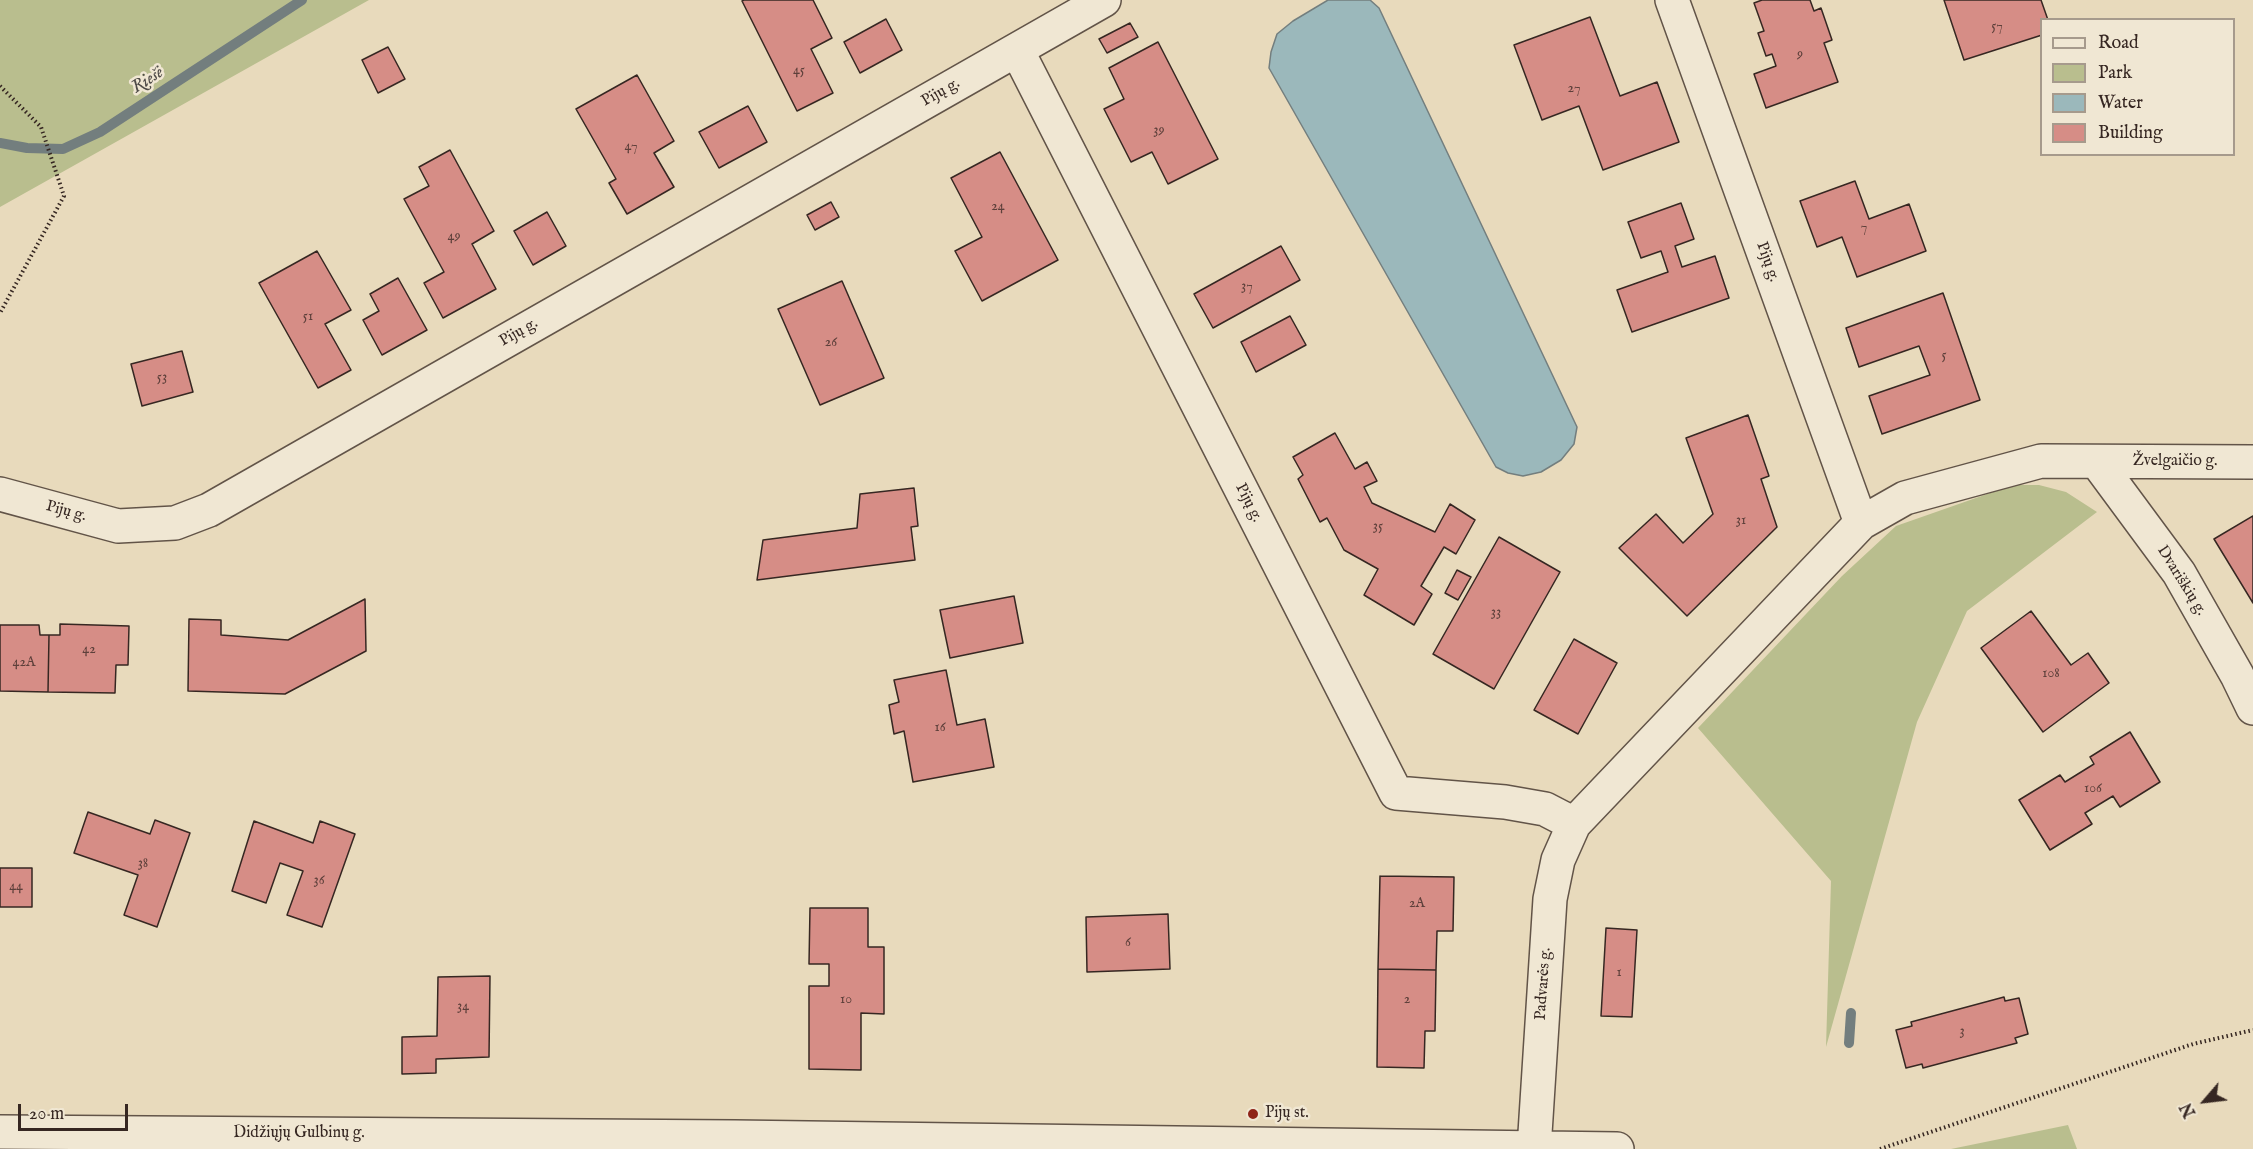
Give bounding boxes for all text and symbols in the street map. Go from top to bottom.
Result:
legend [2040,18,2235,156]
house number: 57 [1991,19,2003,35]
text: Road [2098,32,2139,55]
house number: 9 [1797,47,1803,63]
text: Park [2098,62,2132,85]
water label: Riešė [128,63,168,99]
house number: 45 [793,63,805,79]
street label: Pijų g. [918,74,964,112]
house number: 27 [1568,81,1580,97]
text: Water [2098,92,2143,115]
text: Building [2098,122,2163,145]
house number: 39 [1153,123,1165,139]
house number: 47 [625,139,637,155]
house number: 24 [991,199,1005,215]
house number: 7 [1861,220,1867,236]
house number: 49 [448,229,460,245]
street label: Pijų g. [1751,239,1783,285]
house number: 37 [1241,279,1253,295]
house number: 51 [303,309,313,325]
street label: Pijų g. [496,314,542,352]
house number: 26 [825,335,837,351]
house number: 5 [1941,348,1947,364]
house number: 53 [157,370,167,386]
street label: Žvelgaičio g. [2133,452,2217,472]
street label: Pijų g. [1230,480,1266,526]
street label: Pijų g. [44,497,88,527]
house number: 31 [1736,513,1746,529]
house number: 35 [1373,519,1383,535]
street label: Dvariškių g. [2152,542,2210,620]
house number: 33 [1491,605,1501,621]
house number: 42 [82,642,96,658]
house number: 42A [13,655,35,671]
house number: 108 [2042,666,2060,682]
house number: 16 [934,720,946,736]
house number: 106 [2084,781,2102,797]
house number: 38 [138,856,148,872]
house number: 36 [313,873,325,889]
house number: 44 [9,879,23,895]
house number: 2A [1409,896,1425,912]
house number: 6 [1125,935,1131,951]
street label: Padvarės g. [1532,947,1556,1021]
house number: 1 [1616,965,1622,981]
house number: 10 [840,992,852,1008]
house number: 2 [1404,992,1410,1008]
house number: 34 [457,999,469,1015]
house number: 3 [1959,1024,1965,1040]
north arrow [2175,1071,2235,1131]
scale bar [21,1092,130,1130]
text: N [2177,1099,2201,1120]
text: 20 m [29,1103,64,1126]
place label: Pijų st. [1265,1104,1309,1124]
marker: Pijų st. [1246,1107,1260,1121]
street label: Didžiųjų Gulbinų g. [233,1124,365,1144]

